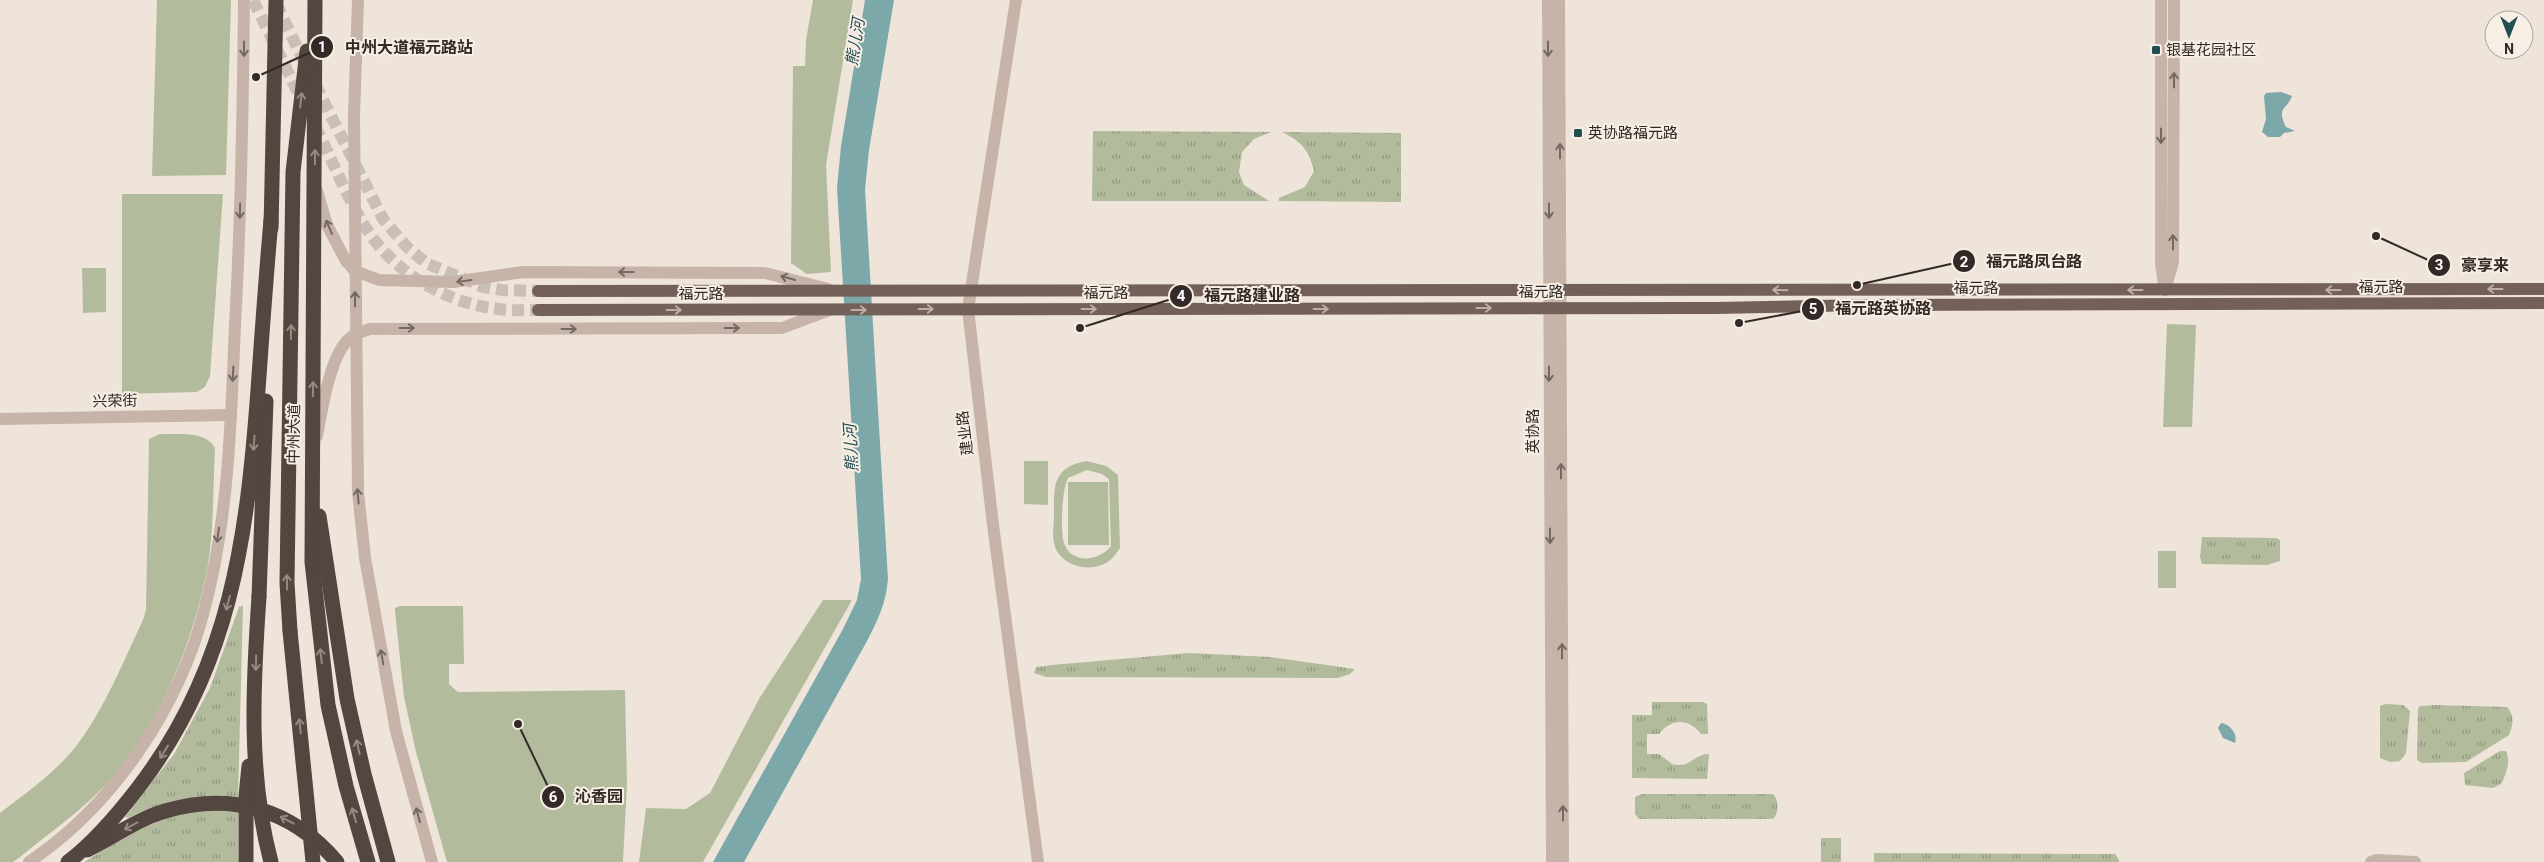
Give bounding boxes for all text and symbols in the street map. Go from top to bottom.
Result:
north arrow [2484,10,2534,60]
water label: 熊儿河 [842,14,869,67]
callout: 中州大道福元路站 [310,32,483,63]
text: 1 [318,38,326,56]
text: 中州大道福元路站 [345,38,473,57]
one-way arrow [239,40,249,56]
one-way arrow [1543,40,1553,56]
text: N [2504,40,2514,56]
place label: 银基花园社区 [2166,41,2256,59]
marker: 银基花园社区 [2150,44,2162,56]
one-way arrow [2169,72,2178,88]
one-way arrow [296,92,306,108]
place label: 英协路福元路 [1588,124,1678,142]
marker: 英协路福元路 [1572,127,1584,139]
one-way arrow [2156,128,2166,144]
one-way arrow [1555,143,1565,160]
one-way arrow [310,149,320,166]
one-way arrow [235,202,245,219]
one-way arrow [1544,202,1554,219]
one-way arrow [324,220,333,235]
one-way arrow [2168,235,2178,251]
callout: 福元路凤台路 [1951,246,2092,277]
callout: 豪享来 [2426,250,2519,281]
text: 福元路凤台路 [1986,252,2082,271]
text: 2 [1960,253,1969,271]
text: 3 [2435,256,2443,274]
text: 豪享来 [2461,256,2509,275]
one-way arrow [618,267,634,277]
one-way arrow [781,272,797,282]
one-way arrow [457,276,473,286]
street label: 福元路 [2358,278,2404,296]
street label: 福元路 [1953,279,1999,297]
callout: 福元路建业路 [1169,280,1310,311]
street label: 福元路 [1518,283,1564,301]
street label: 福元路 [1083,284,1129,302]
one-way arrow [2488,284,2504,294]
street label: 福元路 [678,285,724,303]
one-way arrow [1773,285,1789,295]
one-way arrow [2128,285,2144,295]
one-way arrow [2325,285,2342,295]
text: 福元路建业路 [1204,286,1300,305]
text: 4 [1177,287,1186,305]
one-way arrow [350,291,360,308]
callout: 福元路英协路 [1800,293,1941,324]
text: 福元路英协路 [1835,299,1931,318]
text: 5 [1809,300,1817,318]
one-way arrow [1476,303,1492,313]
one-way arrow [918,304,934,314]
one-way arrow [1080,304,1097,314]
one-way arrow [1313,304,1329,314]
one-way arrow [666,305,682,315]
one-way arrow [850,305,866,314]
one-way arrow [398,323,414,333]
one-way arrow [723,323,739,333]
one-way arrow [286,324,296,340]
one-way arrow [560,324,577,334]
one-way arrow [228,365,238,381]
one-way arrow [1544,365,1554,381]
one-way arrow [308,382,317,398]
street label: 兴荣街 [92,392,138,410]
street label: 中州大道 [284,404,304,464]
street label: 英协路 [1524,408,1542,454]
street label: 建业路 [953,410,977,456]
water label: 熊儿河 [840,421,862,472]
one-way arrow [249,435,259,451]
one-way arrow [1557,463,1566,479]
one-way arrow [354,489,363,505]
one-way arrow [213,527,223,543]
one-way arrow [1545,528,1555,544]
one-way arrow [283,574,292,590]
one-way arrow [223,595,233,611]
one-way arrow [1557,643,1567,660]
one-way arrow [316,649,326,665]
one-way arrow [377,649,386,665]
one-way arrow [251,654,261,671]
one-way arrow [295,719,305,735]
one-way arrow [353,740,362,756]
one-way arrow [159,745,169,759]
callout: 沁香园 [540,781,633,812]
text: 沁香园 [575,787,623,806]
text: 6 [549,788,558,806]
one-way arrow [1558,806,1568,822]
one-way arrow [349,808,359,824]
one-way arrow [413,808,422,824]
one-way arrow [279,815,294,825]
one-way arrow [124,822,139,831]

